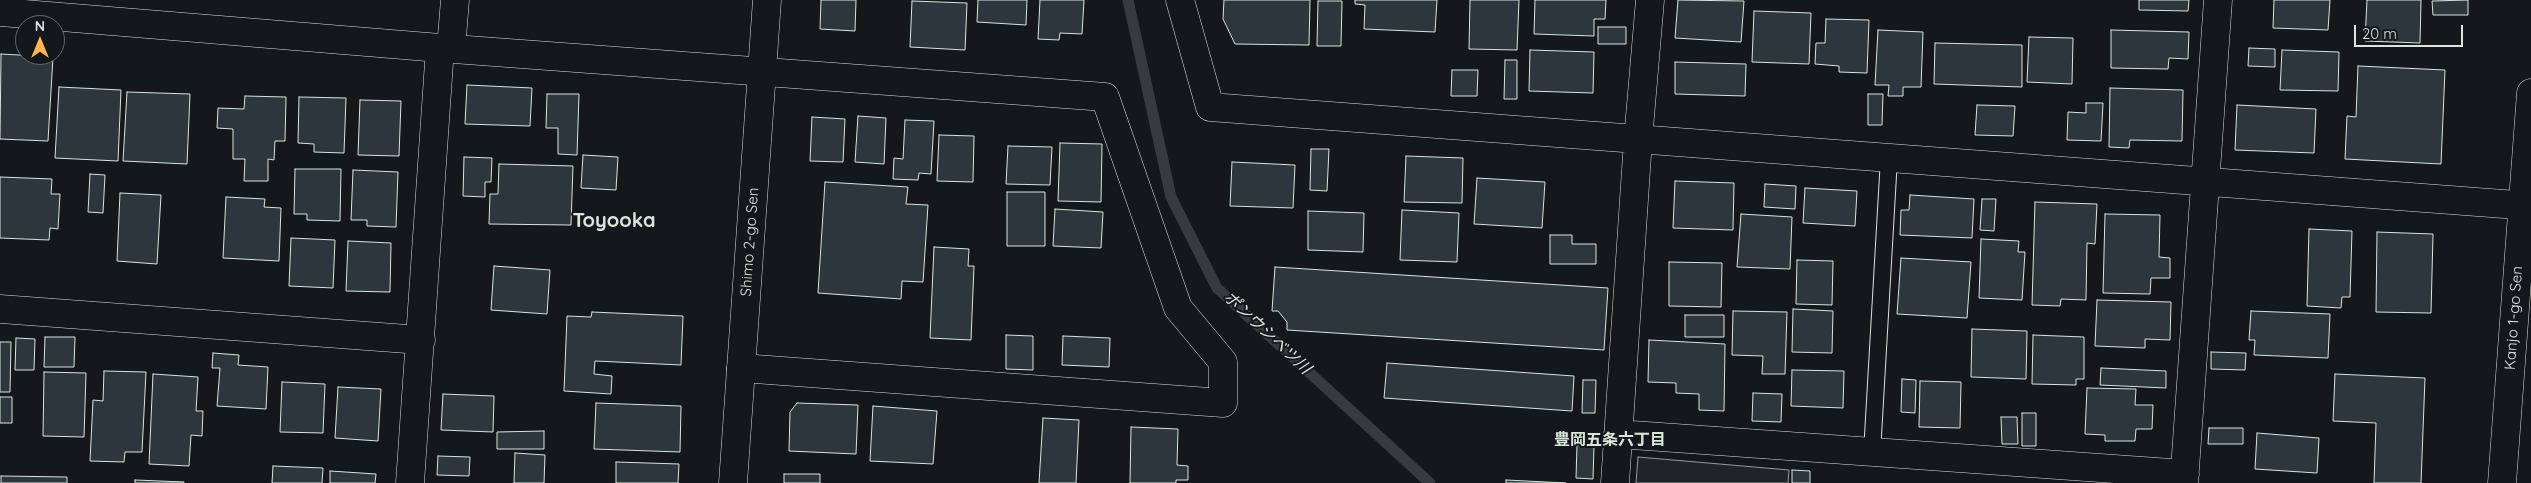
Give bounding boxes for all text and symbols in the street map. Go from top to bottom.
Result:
north arrow [15,15,65,65]
scale bar [2356,15,2465,47]
text: N [35,17,45,35]
text: 20 m [2362,24,2397,43]
street label: Shimo 2-go Sen [737,187,763,297]
district label: Toyooka [572,209,656,233]
street label: Kanjo 1-go Sen [2501,265,2527,371]
water label: ポンウシベツ川 [1219,288,1315,378]
district label: 豊岡五条六丁目 [1554,430,1666,450]

